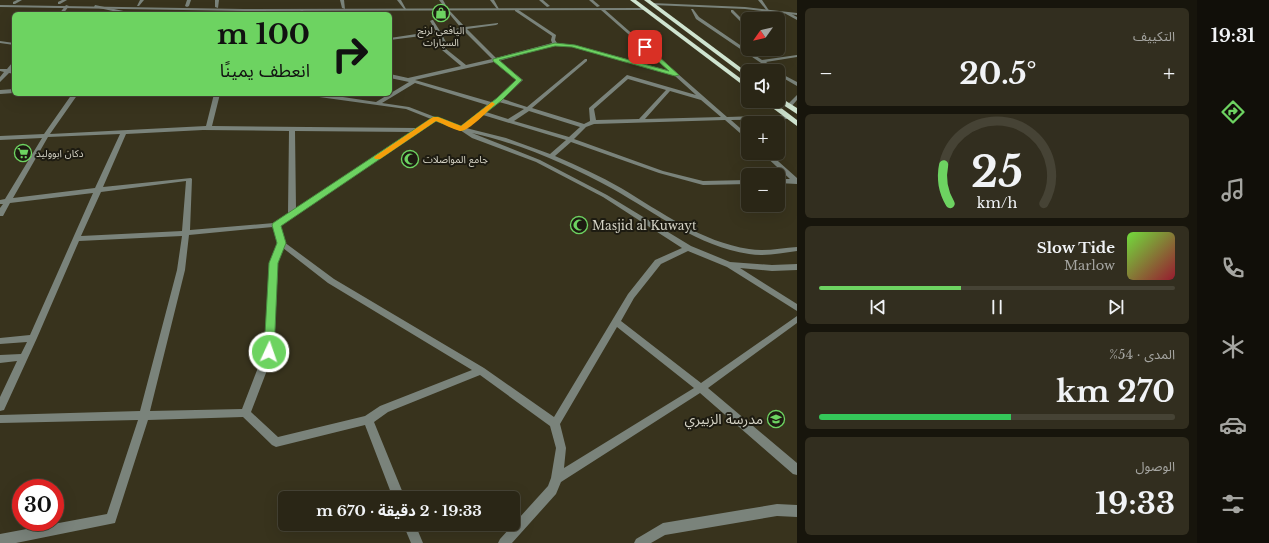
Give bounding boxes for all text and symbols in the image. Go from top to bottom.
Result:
shop icon: اليافعي لرنج السيارات [431,3,451,23]
north arrow [741,12,785,56]
map controls [741,12,785,212]
text: 100 m [217,17,310,52]
place label: اليافعي لرنج السيارات [418,24,464,49]
text: 19:31 [1211,25,1255,47]
icon: right [324,28,376,80]
text: التكييف [1133,28,1175,45]
pin [628,30,662,64]
icon: arrive [634,36,656,58]
text: 20.5° [959,55,1037,92]
text: انعطف يمينًا [220,60,310,82]
text: − [819,60,833,87]
text: + [1163,60,1175,87]
button: sound [741,64,785,108]
icon: directions [1219,98,1247,126]
button: + [741,116,785,160]
supermarket icon: دكان ابووليد [13,143,33,163]
place label: دكان ابووليد [36,147,84,160]
text: 25 [971,147,1023,198]
mosque icon: جامع المواصلات [400,149,420,169]
place label: جامع المواصلات [423,153,488,167]
button: − [741,168,785,212]
icon: music [1219,176,1247,204]
text: km/h [977,193,1017,211]
mosque icon: Masjid al Kuwayt [569,215,589,235]
place label: Masjid al Kuwayt [592,218,697,233]
text: Slow Tide [1037,238,1115,257]
icon: phone [1219,254,1247,282]
text: Marlow [1064,257,1115,274]
icon: previous [867,296,889,318]
icon: pause [986,296,1008,318]
icon: next [1105,296,1127,318]
position arrow [248,331,290,373]
icon: climate [1219,333,1247,361]
text: المدى · 54% [1109,346,1175,363]
text: 270 km [1056,373,1175,410]
school or university icon: مدرسة الزبيري [766,409,786,429]
place label: مدرسة الزبيري [684,410,763,430]
icon: car [1219,411,1247,439]
text: الوصول [1135,458,1175,475]
speed limit sign: 30 [12,479,64,531]
text: 19:33 [1095,485,1175,522]
icon: filters [1219,490,1247,518]
text: 19:33 · 2 دقيقة · 670 m [316,501,482,520]

